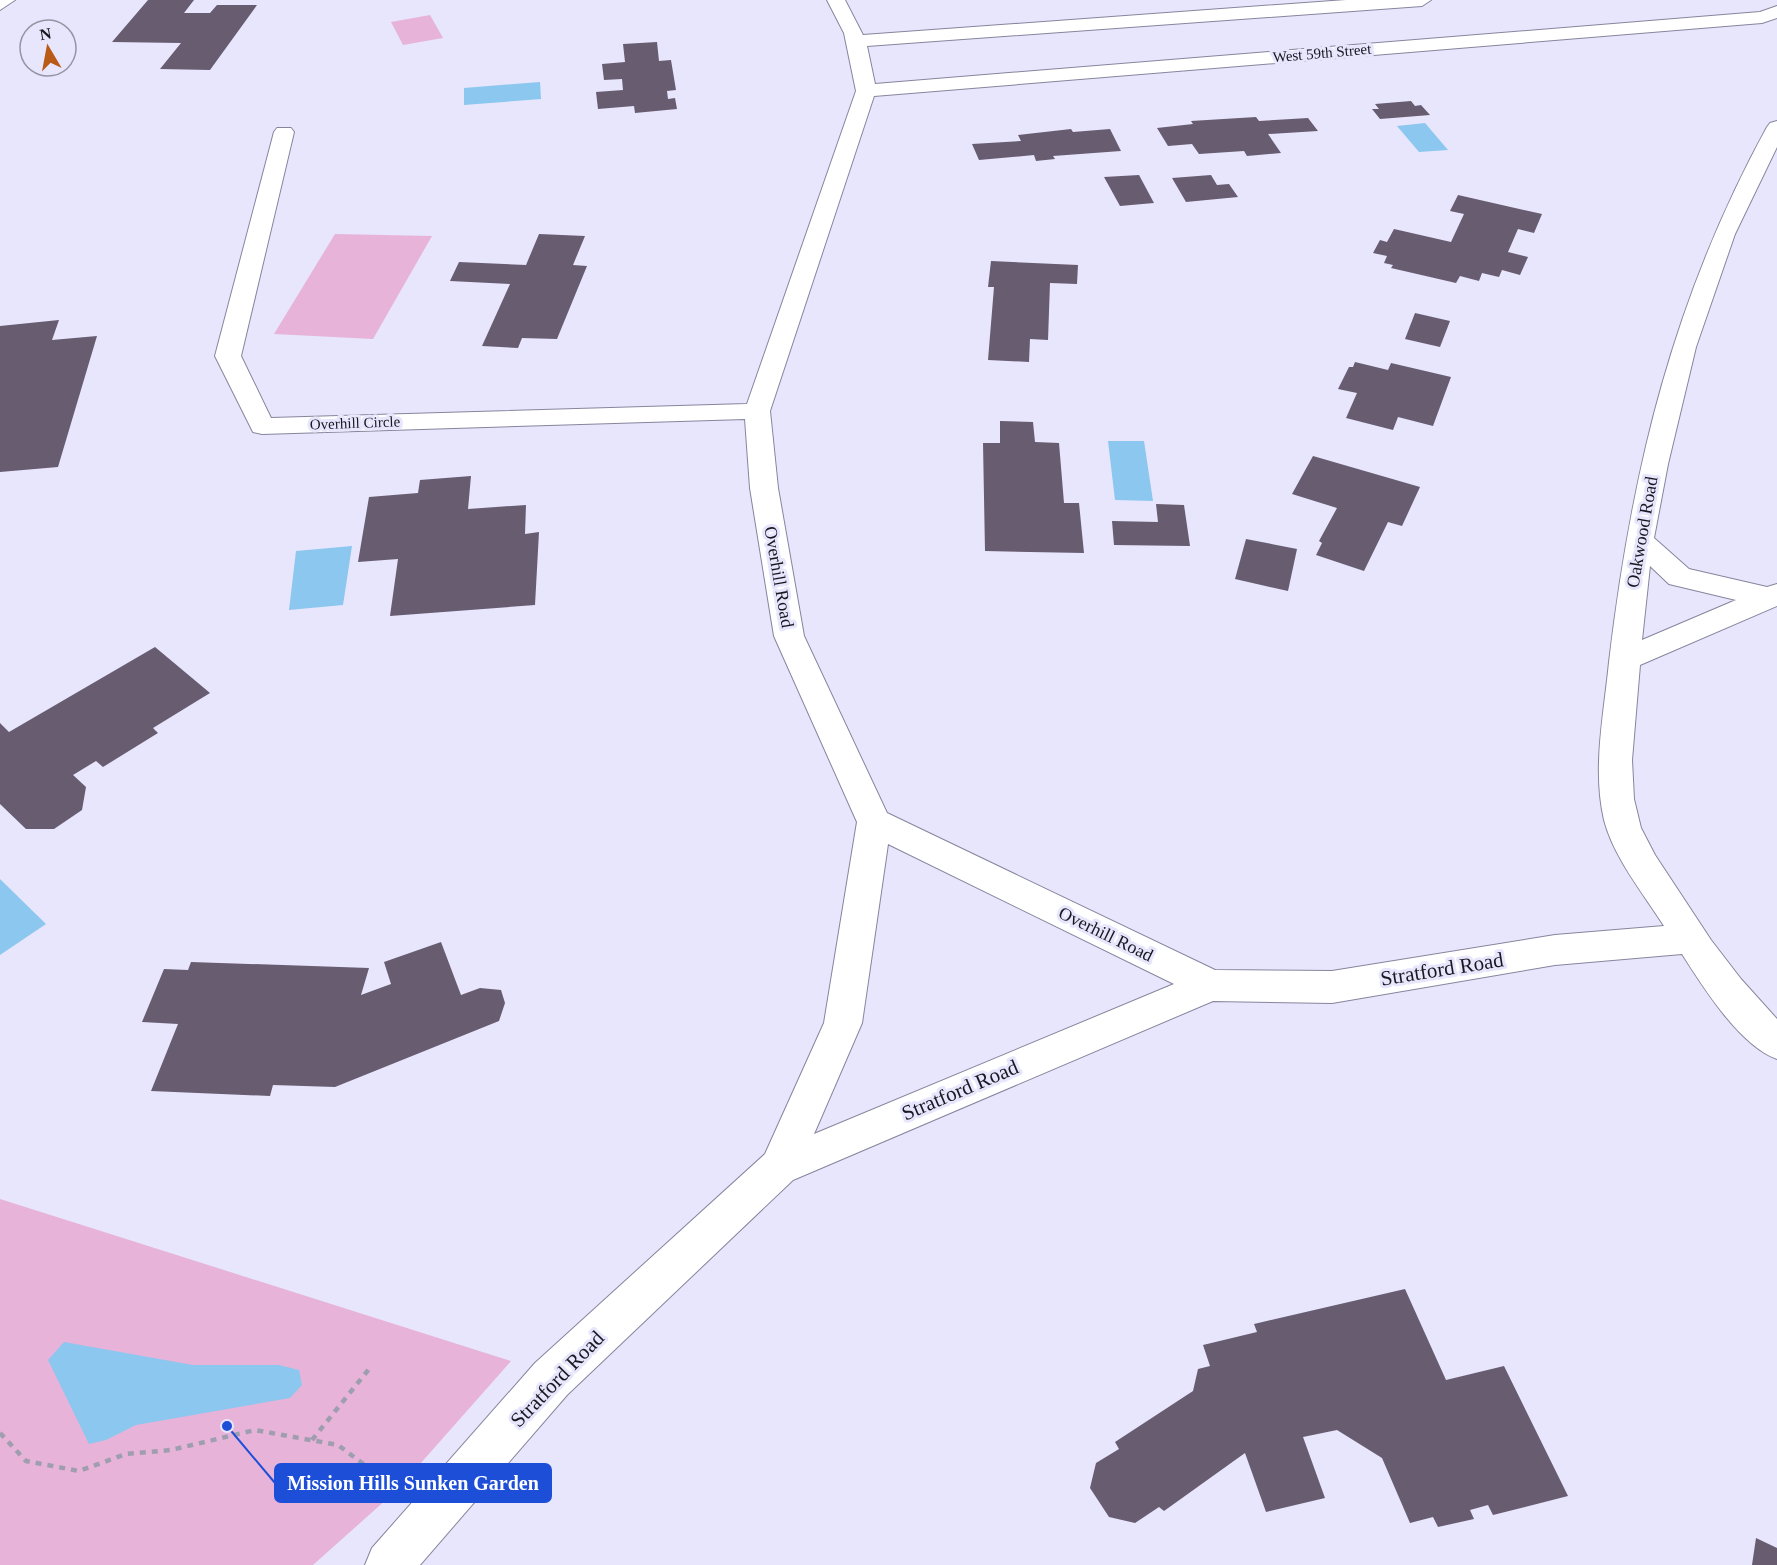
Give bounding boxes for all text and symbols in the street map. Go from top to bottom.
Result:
north arrow [18,18,78,78]
text: N [38,24,53,43]
street label: West 59th Street [1272,41,1373,65]
street label: Overhill Circle [310,413,401,433]
street label: Oakwood Road [1622,475,1662,589]
street label: Overhill Road [760,525,798,629]
street label: Overhill Road [1056,903,1156,965]
street label: Stratford Road [1379,947,1506,991]
street label: Stratford Road [898,1054,1022,1125]
street label: Stratford Road [505,1326,609,1432]
callout: Mission Hills Sunken Garden [275,1464,551,1502]
text: Mission Hills Sunken Garden [287,1472,539,1494]

